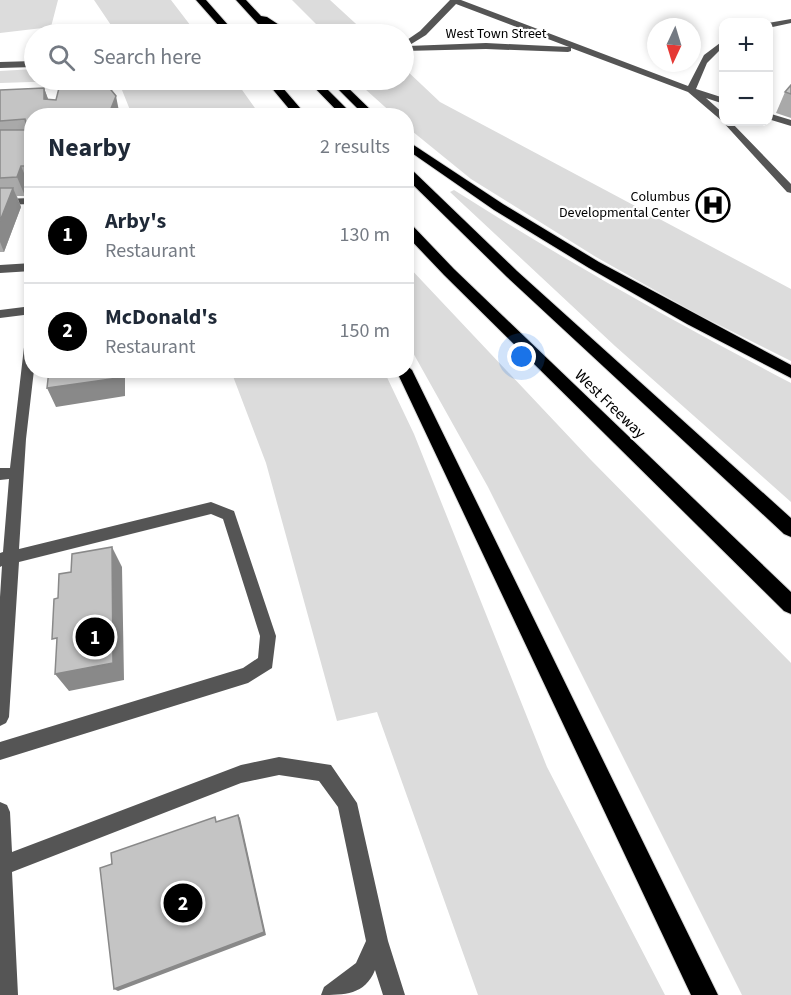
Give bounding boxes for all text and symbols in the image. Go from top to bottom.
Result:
north arrow [647,18,701,72]
map controls [719,18,773,126]
button: + [719,18,773,72]
search box [24,24,414,90]
street label: West Town Street [446,24,547,44]
icon: search [45,41,78,74]
text: Search here [93,41,201,73]
button: − [719,72,773,126]
text: Nearby [48,129,131,166]
text: 2 results [320,133,390,161]
place label: Columbus Developmental Center [559,187,690,223]
hospital icon: Columbus Developmental Center [695,187,731,223]
text: Arby's [105,205,166,237]
text: 1 [62,221,73,249]
text: 130 m [340,221,390,249]
text: Restaurant [105,237,196,265]
text: McDonald's [105,301,217,333]
text: 2 [62,317,73,345]
text: 150 m [340,317,390,345]
text: Restaurant [105,333,196,361]
your location [507,342,536,371]
street label: West Freeway [570,364,651,444]
pin: 1 [76,614,115,660]
pin: 2 [164,880,202,926]

